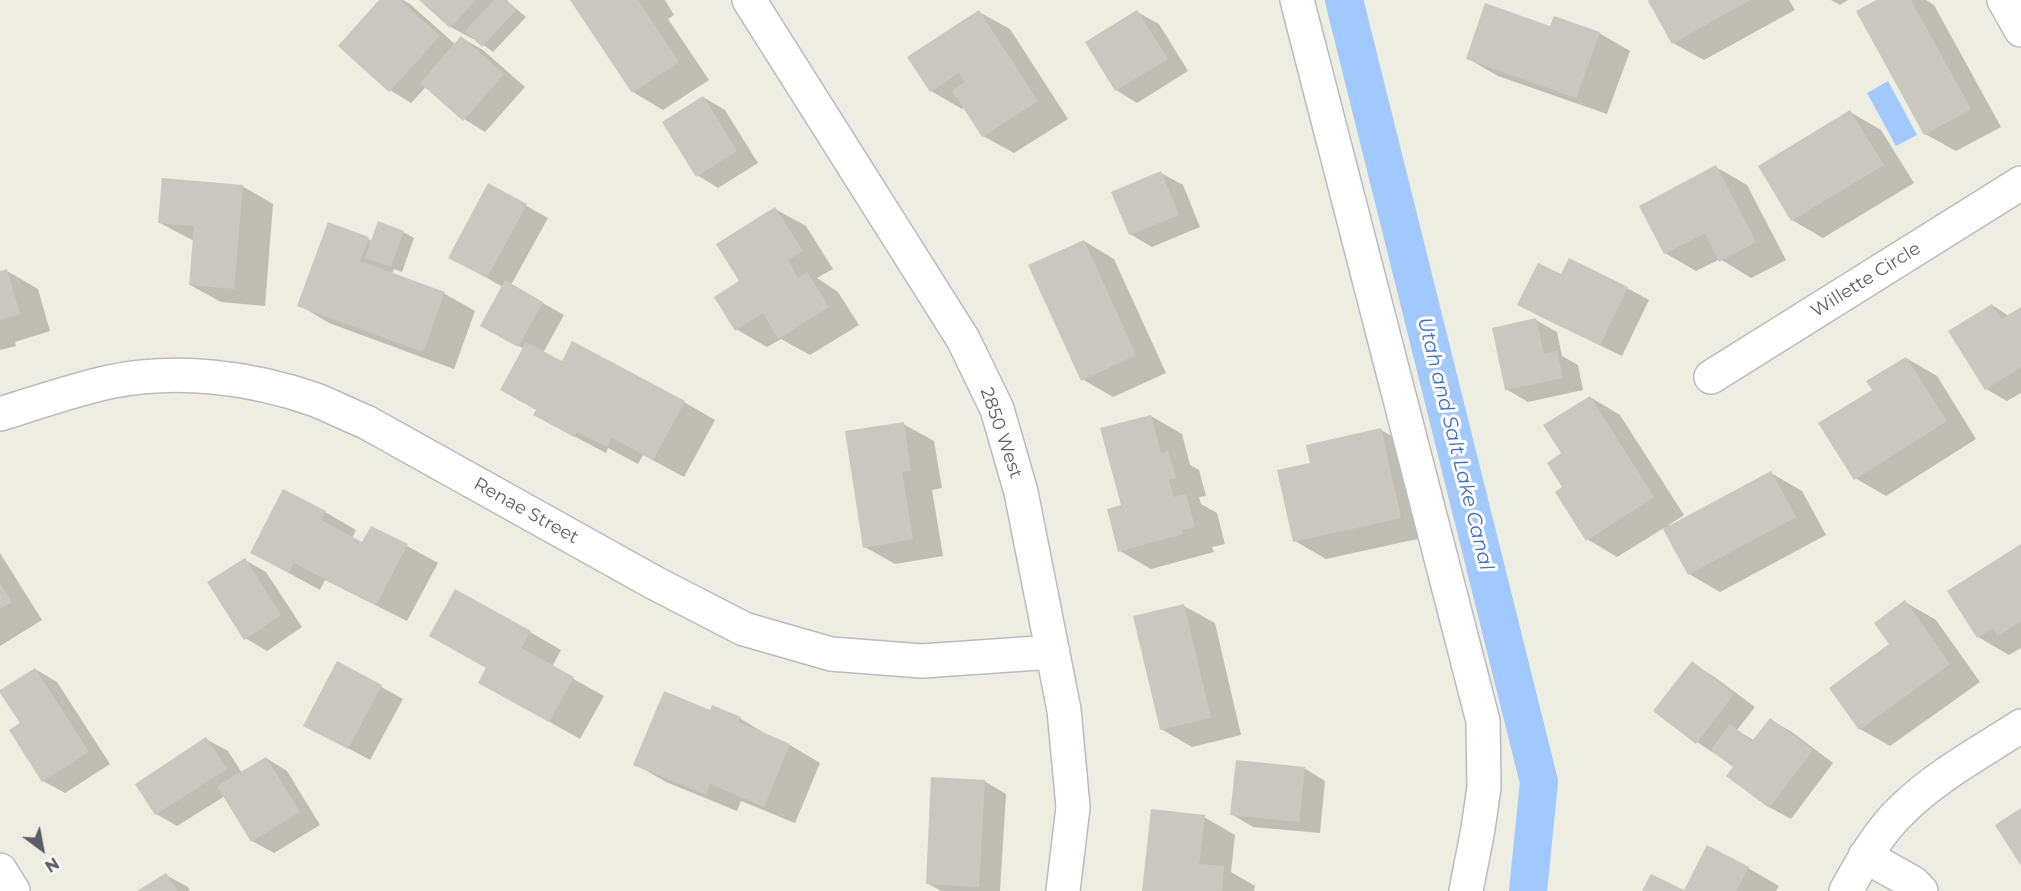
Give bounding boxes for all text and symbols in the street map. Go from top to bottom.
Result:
street label: Willette Circle [1807,238,1925,322]
water label: Utah and Salt Lake Canal [1412,315,1498,573]
street label: 2850 West [975,385,1027,481]
street label: Renae Street [470,473,582,549]
north arrow [12,819,72,879]
text: N [41,853,62,876]

